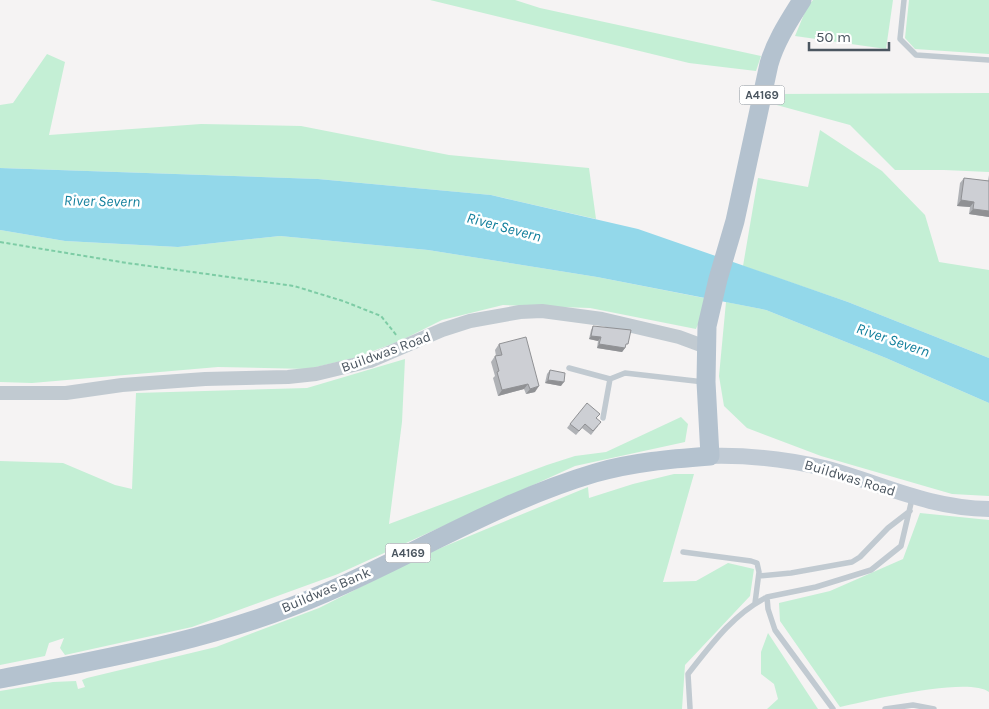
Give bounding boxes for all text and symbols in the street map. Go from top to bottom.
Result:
scale bar [809,20,889,52]
text: 50 m [816,28,851,46]
road number: A4169 [740,86,784,104]
water label: River Severn [64,191,140,211]
water label: River Severn [465,208,543,246]
water label: River Severn [854,319,932,361]
street label: Buildwas Road [339,328,433,376]
street label: Buildwas Road [802,456,898,500]
road number: A4169 [386,544,430,562]
street label: Buildwas Bank [279,564,373,616]

